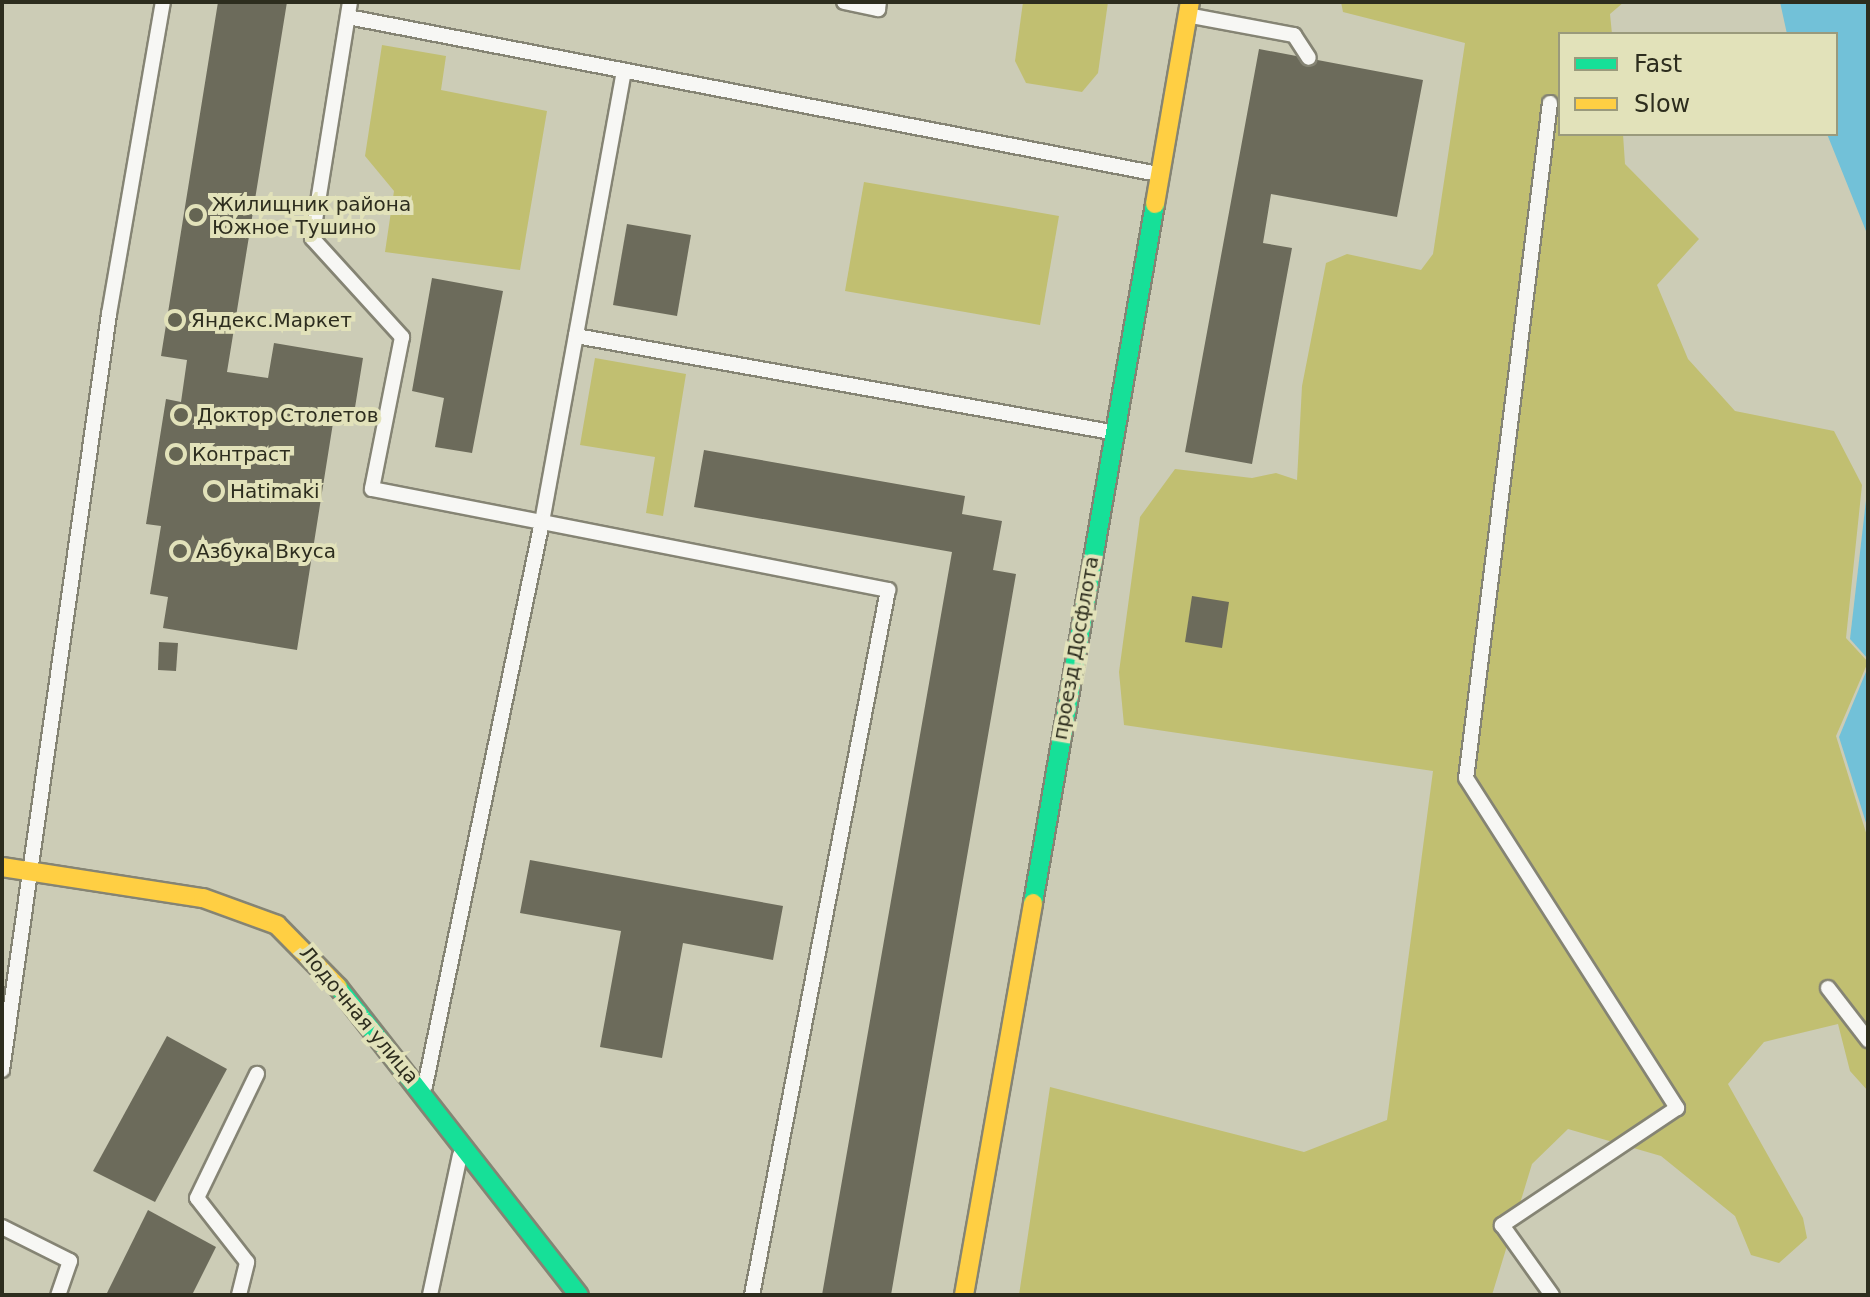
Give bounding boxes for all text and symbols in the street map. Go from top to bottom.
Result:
legend [1558,32,1838,136]
text: Fast [1634,50,1682,78]
text: Slow [1634,90,1690,118]
place label: Жилищник района Южное Тушино [212,192,411,239]
marker: Жилищник района Южное Тушино [187,206,205,224]
place label: Яндекс.Маркет [191,308,352,332]
marker: Яндекс.Маркет [166,311,184,329]
place label: Доктор Столетов [197,403,378,427]
marker: Доктор Столетов [172,406,190,424]
place label: Контраст [192,442,291,466]
marker: Контраст [167,445,185,463]
place label: Hatimaki [230,479,320,503]
marker: Hatimaki [205,482,223,500]
place label: Азбука Вкуса [196,539,336,563]
marker: Азбука Вкуса [171,542,189,560]
street label: проезд Досфлота [1048,554,1104,742]
street label: Лодочная улица [294,941,424,1089]

